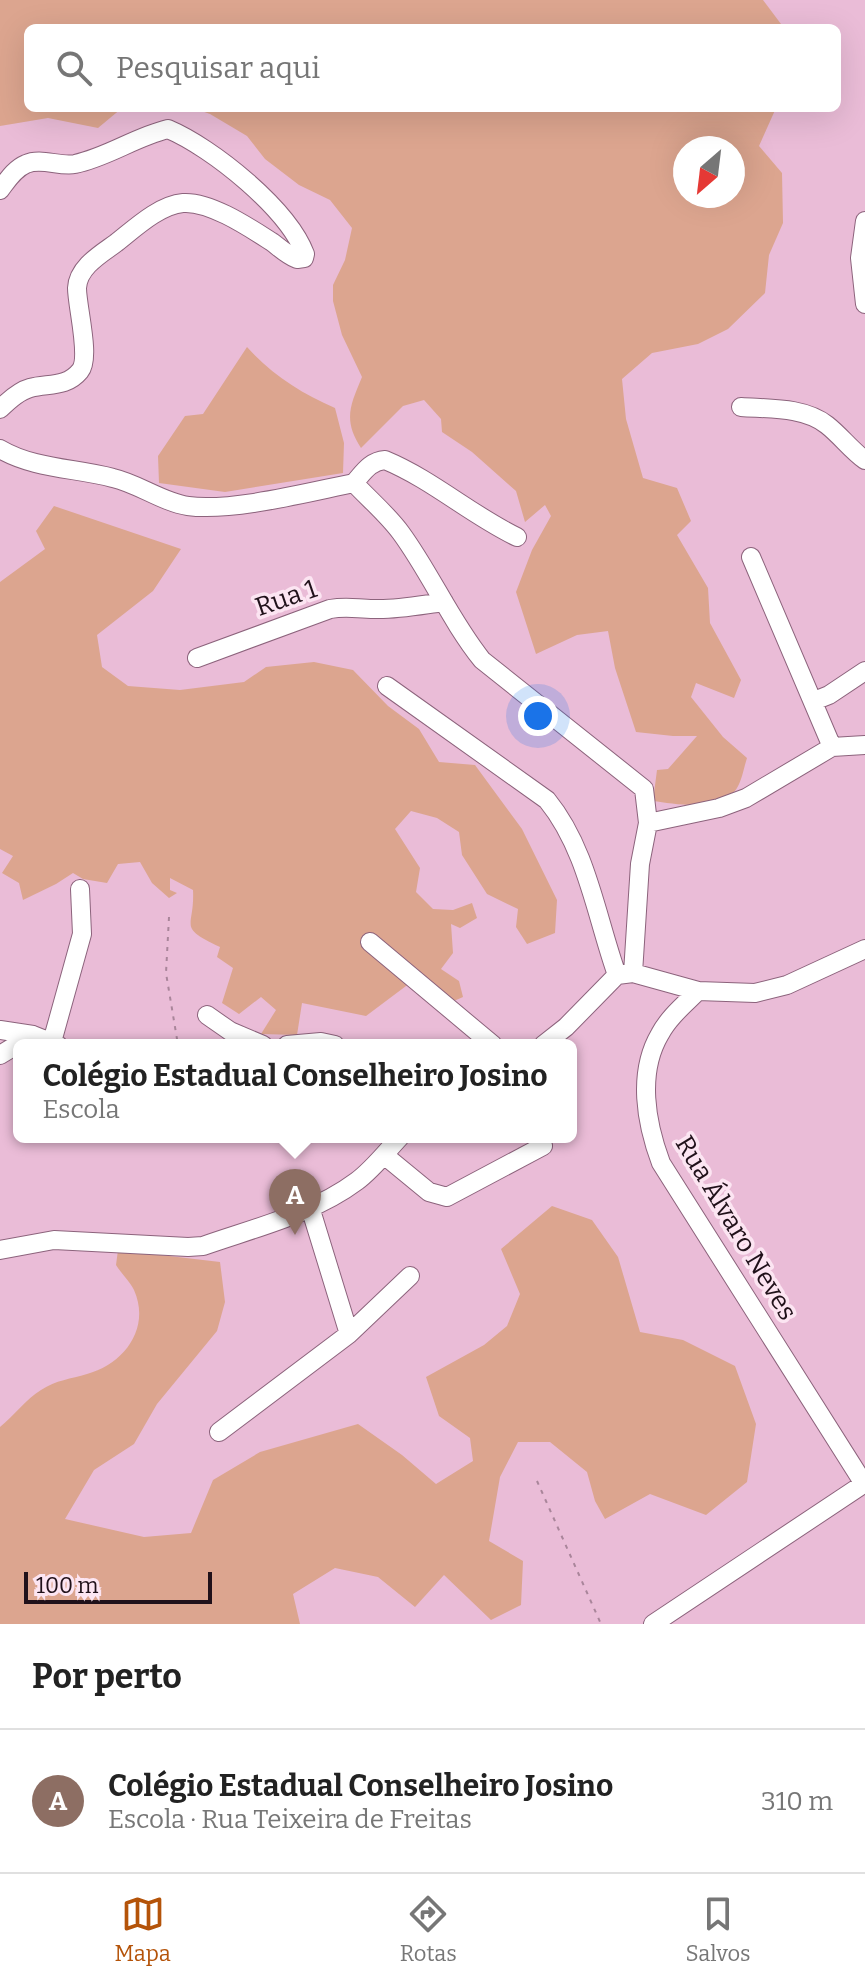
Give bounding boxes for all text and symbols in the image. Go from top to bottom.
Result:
search box [24,24,841,112]
icon: search [52,46,96,90]
text: Pesquisar aqui [116,50,320,86]
north arrow [673,136,745,208]
street label: Rua 1 [251,573,321,623]
your location [518,696,558,736]
popup [13,1039,577,1143]
text: Colégio Estadual Conselheiro Josino [42,1058,548,1094]
text: Escola [42,1094,120,1125]
street label: Rua Álvaro Neves [669,1130,803,1326]
pin: A [269,1169,321,1235]
scale bar [24,1568,212,1604]
text: 100 m [36,1572,99,1599]
text: Por perto [32,1656,182,1697]
text: Colégio Estadual Conselheiro Josino [108,1768,613,1804]
text: A [49,1786,67,1817]
text: 310 m [761,1786,833,1817]
text: Escola · Rua Teixeira de Freitas [108,1804,472,1835]
tab: Mapa [114,1892,171,1967]
tab: Rotas [400,1892,457,1967]
tab: Salvos [686,1892,751,1967]

